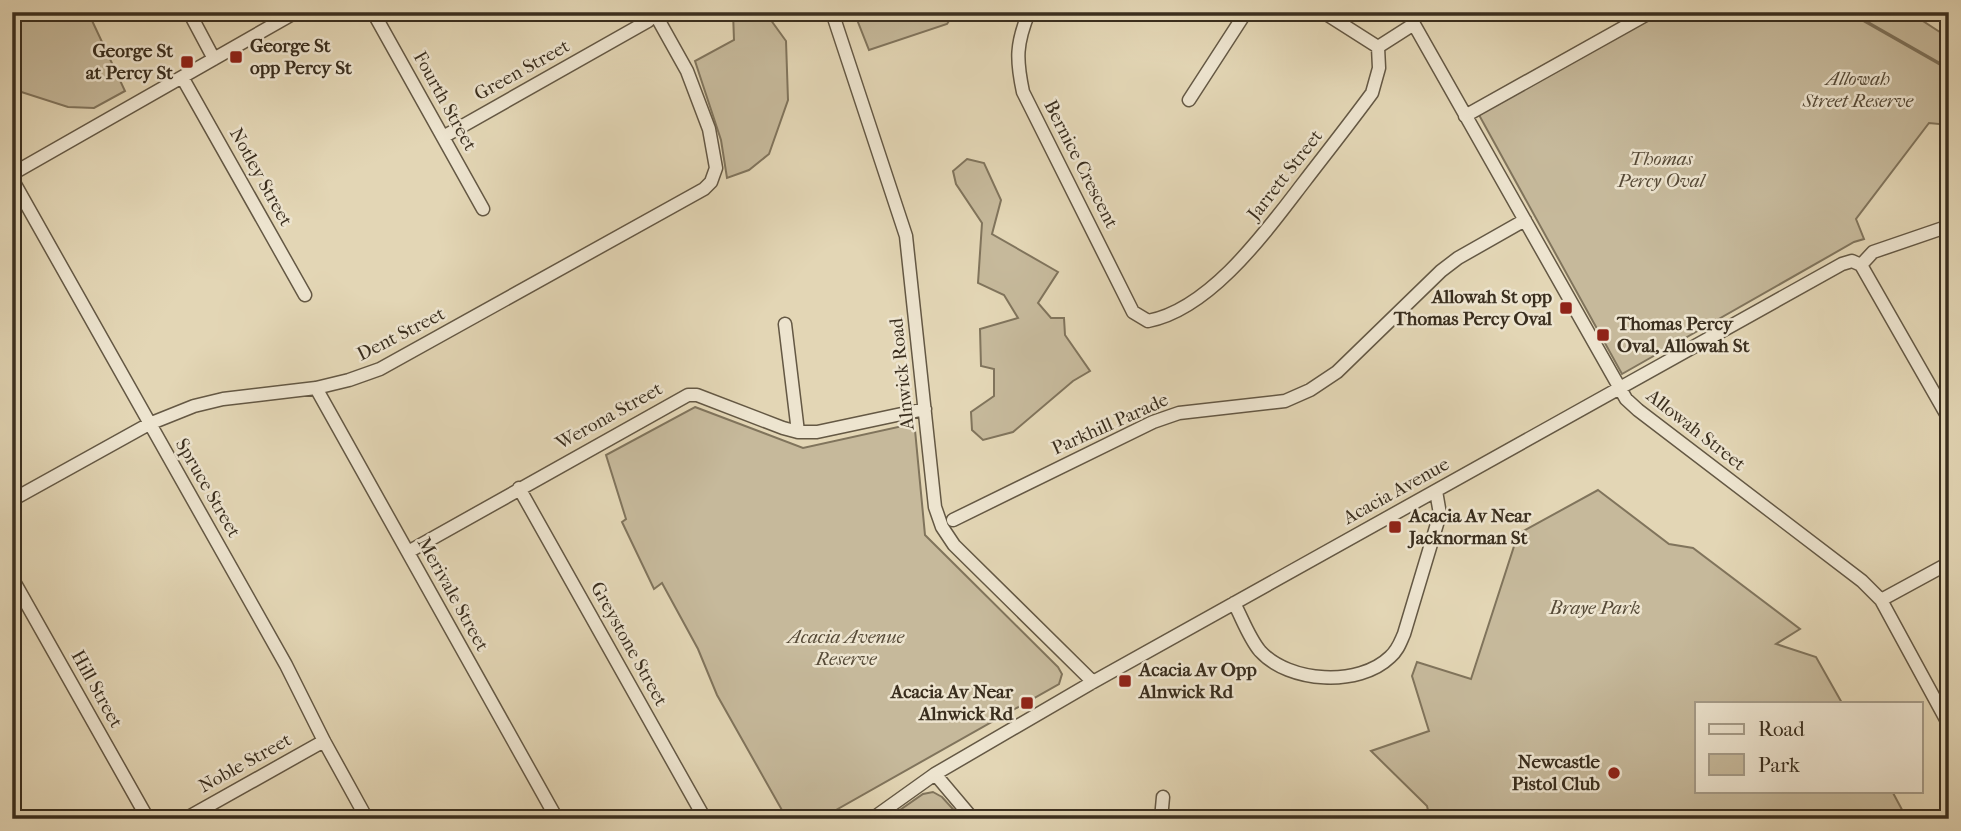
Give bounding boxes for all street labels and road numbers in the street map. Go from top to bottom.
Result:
street label: Green Street [471,35,574,105]
street label: Fourth Street [409,47,481,155]
street label: Bernice Crescent [1039,96,1123,232]
street label: Notley Street [225,124,297,230]
street label: Jarrett Street [1242,125,1327,226]
street label: Dent Street [353,302,449,366]
street label: Alnwick Road [885,316,919,432]
street label: Werona Street [551,378,666,455]
street label: Allowah Street [1641,384,1750,476]
street label: Parkhill Parade [1048,388,1172,460]
street label: Spruce Street [171,435,245,542]
street label: Acacia Avenue [1338,453,1453,530]
street label: Merivale Street [413,533,493,655]
street label: Greystone Street [586,578,672,710]
street label: Hill Street [67,646,127,732]
street label: Noble Street [195,729,295,797]

